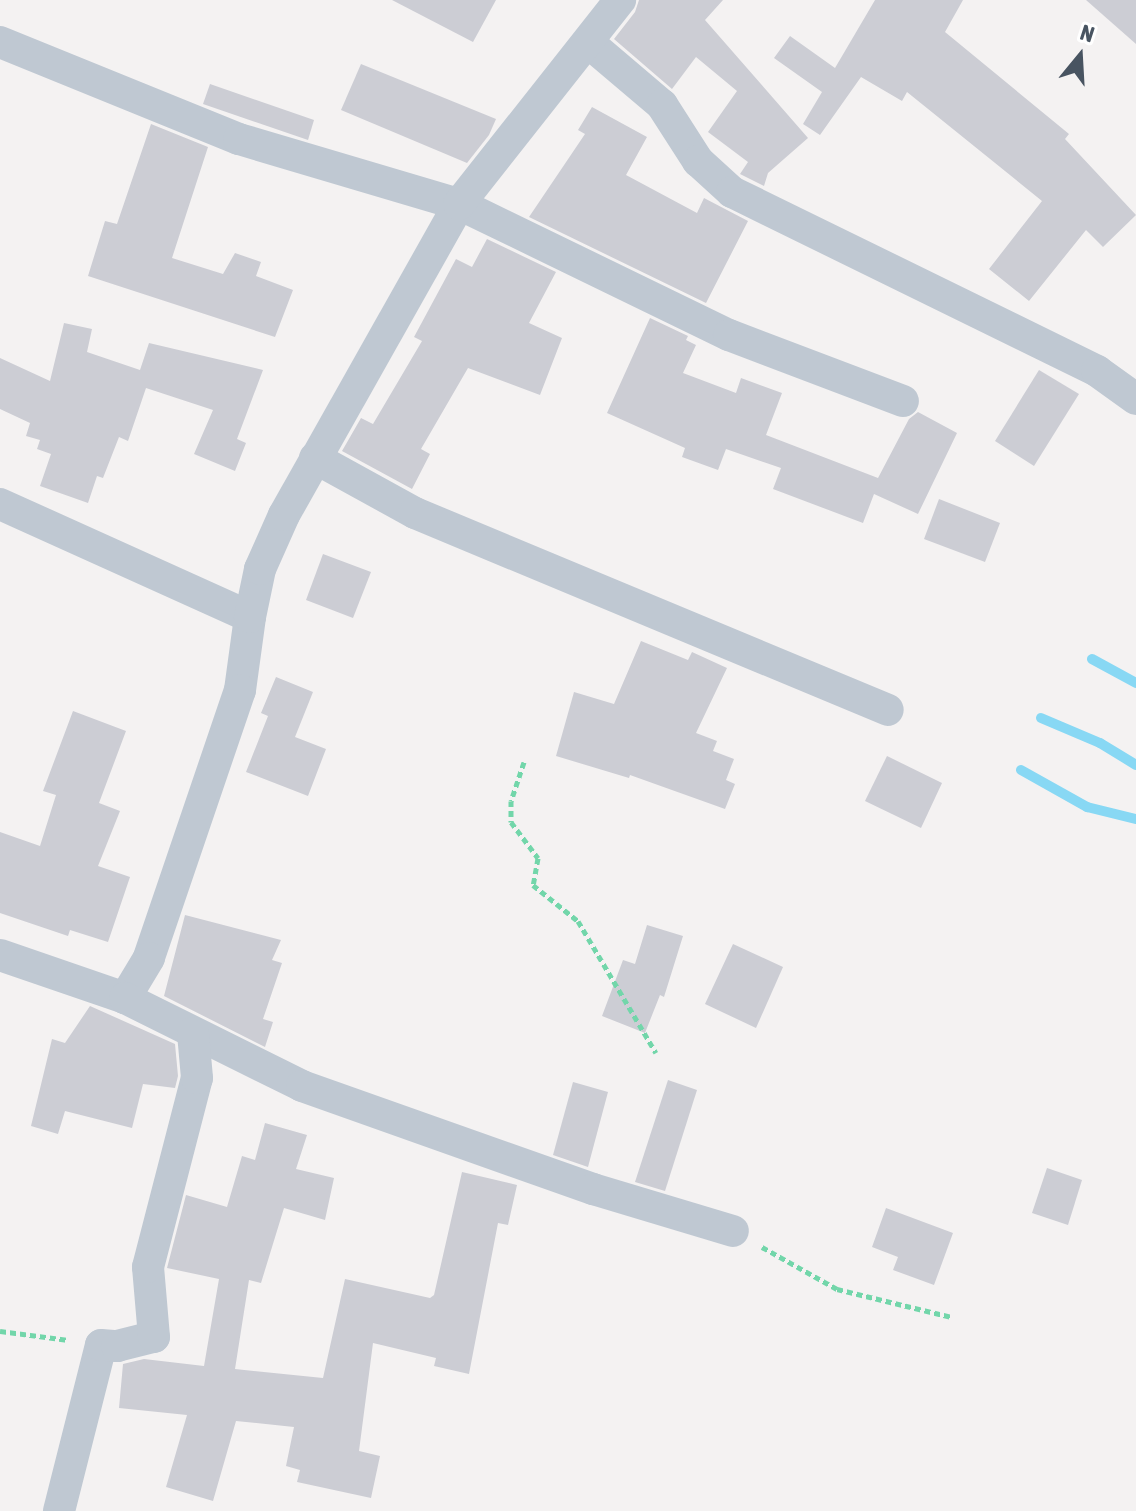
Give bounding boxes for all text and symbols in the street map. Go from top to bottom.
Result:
north arrow [1040,16,1120,96]
text: N [1077,19,1098,48]

